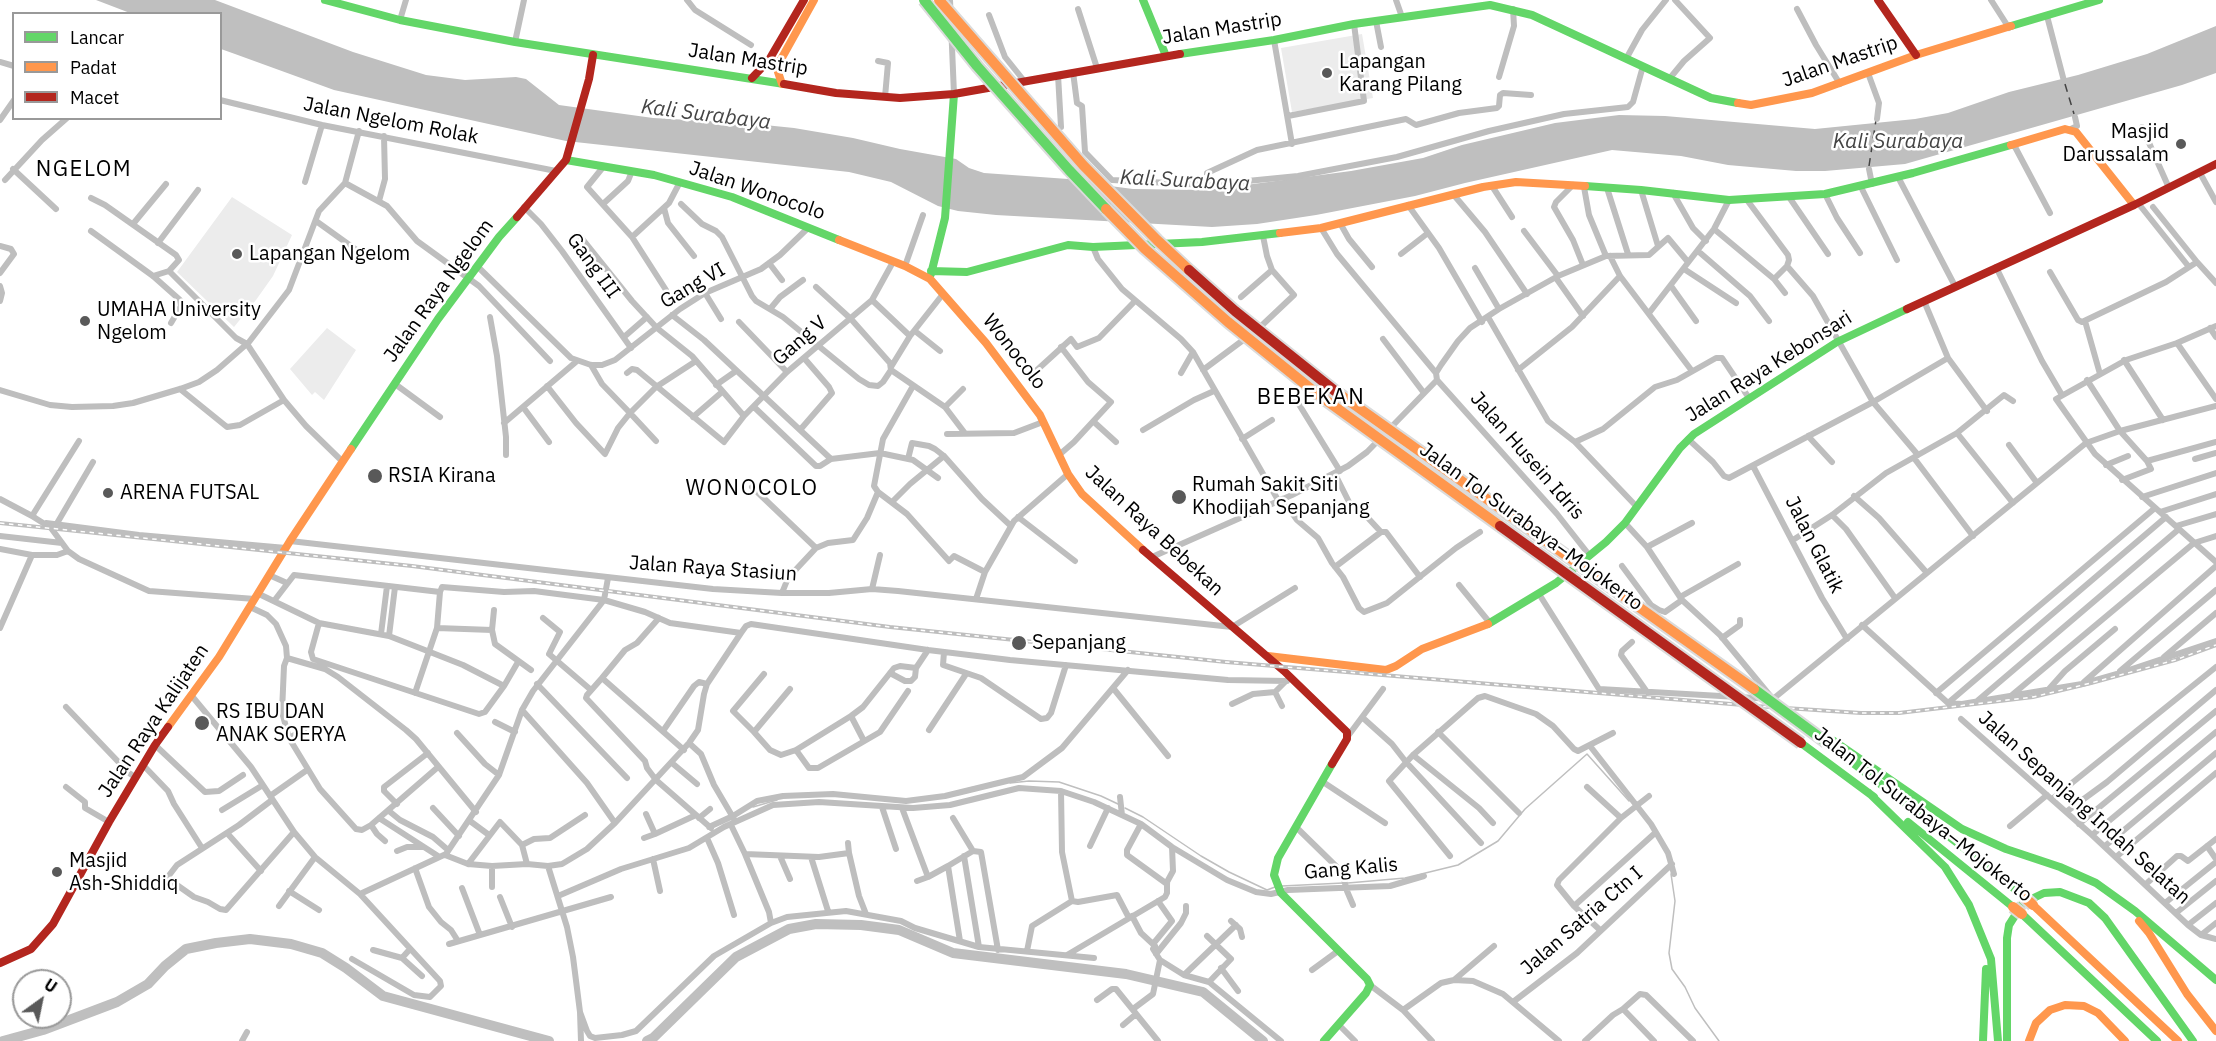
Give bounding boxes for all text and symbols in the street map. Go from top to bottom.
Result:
street label: Jalan Mastrip [1161,8,1283,50]
legend [12,12,222,120]
text: Lancar [70,26,124,49]
street label: Jalan Mastrip [1779,31,1901,93]
street label: Jalan Mastrip [687,39,809,81]
place label: Lapangan Karang Pilang [1339,50,1462,97]
text: Padat [70,56,117,79]
marker: Lapangan Karang Pilang [1320,66,1334,80]
text: Macet [70,86,119,109]
street label: Jalan Ngelom Rolak [301,92,481,150]
water label: Kali Surabaya [640,95,772,135]
place label: Masjid Darussalam [2063,120,2169,167]
water label: Kali Surabaya [1833,129,1963,155]
marker: Masjid Darussalam [2174,137,2188,151]
district label: NGELOM [36,157,132,183]
street label: Jalan Wonocolo [686,157,828,225]
water label: Kali Surabaya [1119,165,1251,197]
street label: Jalan Raya Ngelom [379,215,499,367]
street label: Gang III [561,229,625,303]
place label: Lapangan Ngelom [249,242,410,266]
marker: Lapangan Ngelom [230,247,244,261]
street label: Gang VI [656,258,730,314]
place label: UMAHA University Ngelom [97,298,261,345]
street label: Jalan Raya Kebonsari [1681,306,1857,428]
street label: Wonocolo [977,310,1051,394]
street label: Gang V [768,311,832,371]
marker: UMAHA University Ngelom [78,314,92,328]
district label: BEBEKAN [1257,385,1365,411]
street label: Jalan Husein Idris [1465,387,1589,525]
street label: Jalan Tol Surabaya–Mojokerto [1415,438,1647,616]
street label: Jalan Raya Bebekan [1080,461,1228,601]
place label: RSIA Kirana [388,464,496,488]
marker: RSIA Kirana [366,467,384,485]
place label: Rumah Sakit Siti Khodijah Sepanjang [1192,473,1369,520]
district label: WONOCOLO [685,476,819,502]
place label: ARENA FUTSAL [120,481,259,505]
marker: ARENA FUTSAL [101,486,115,500]
marker: Rumah Sakit Siti Khodijah Sepanjang [1170,488,1188,506]
street label: Jalan Glatik [1779,492,1849,598]
street label: Jalan Raya Stasiun [628,551,798,587]
place label: Sepanjang [1032,631,1126,655]
marker: Sepanjang [1010,634,1028,652]
street label: Jalan Raya Kalijaten [94,640,214,802]
place label: RS IBU DAN ANAK SOERYA [216,700,346,747]
street label: Jalan Sepanjang Indah Selatan [1973,706,2195,910]
marker: RS IBU DAN ANAK SOERYA [193,714,211,732]
street label: Jalan Tol Surabaya–Mojokerto [1809,722,2037,908]
place label: Masjid Ash-Shiddiq [69,849,178,896]
street label: Gang Kalis [1303,853,1399,885]
street label: Jalan Satria Ctn I [1516,862,1648,980]
marker: Masjid Ash-Shiddiq [50,865,64,879]
north arrow [12,969,72,1029]
text: U [41,974,61,997]

